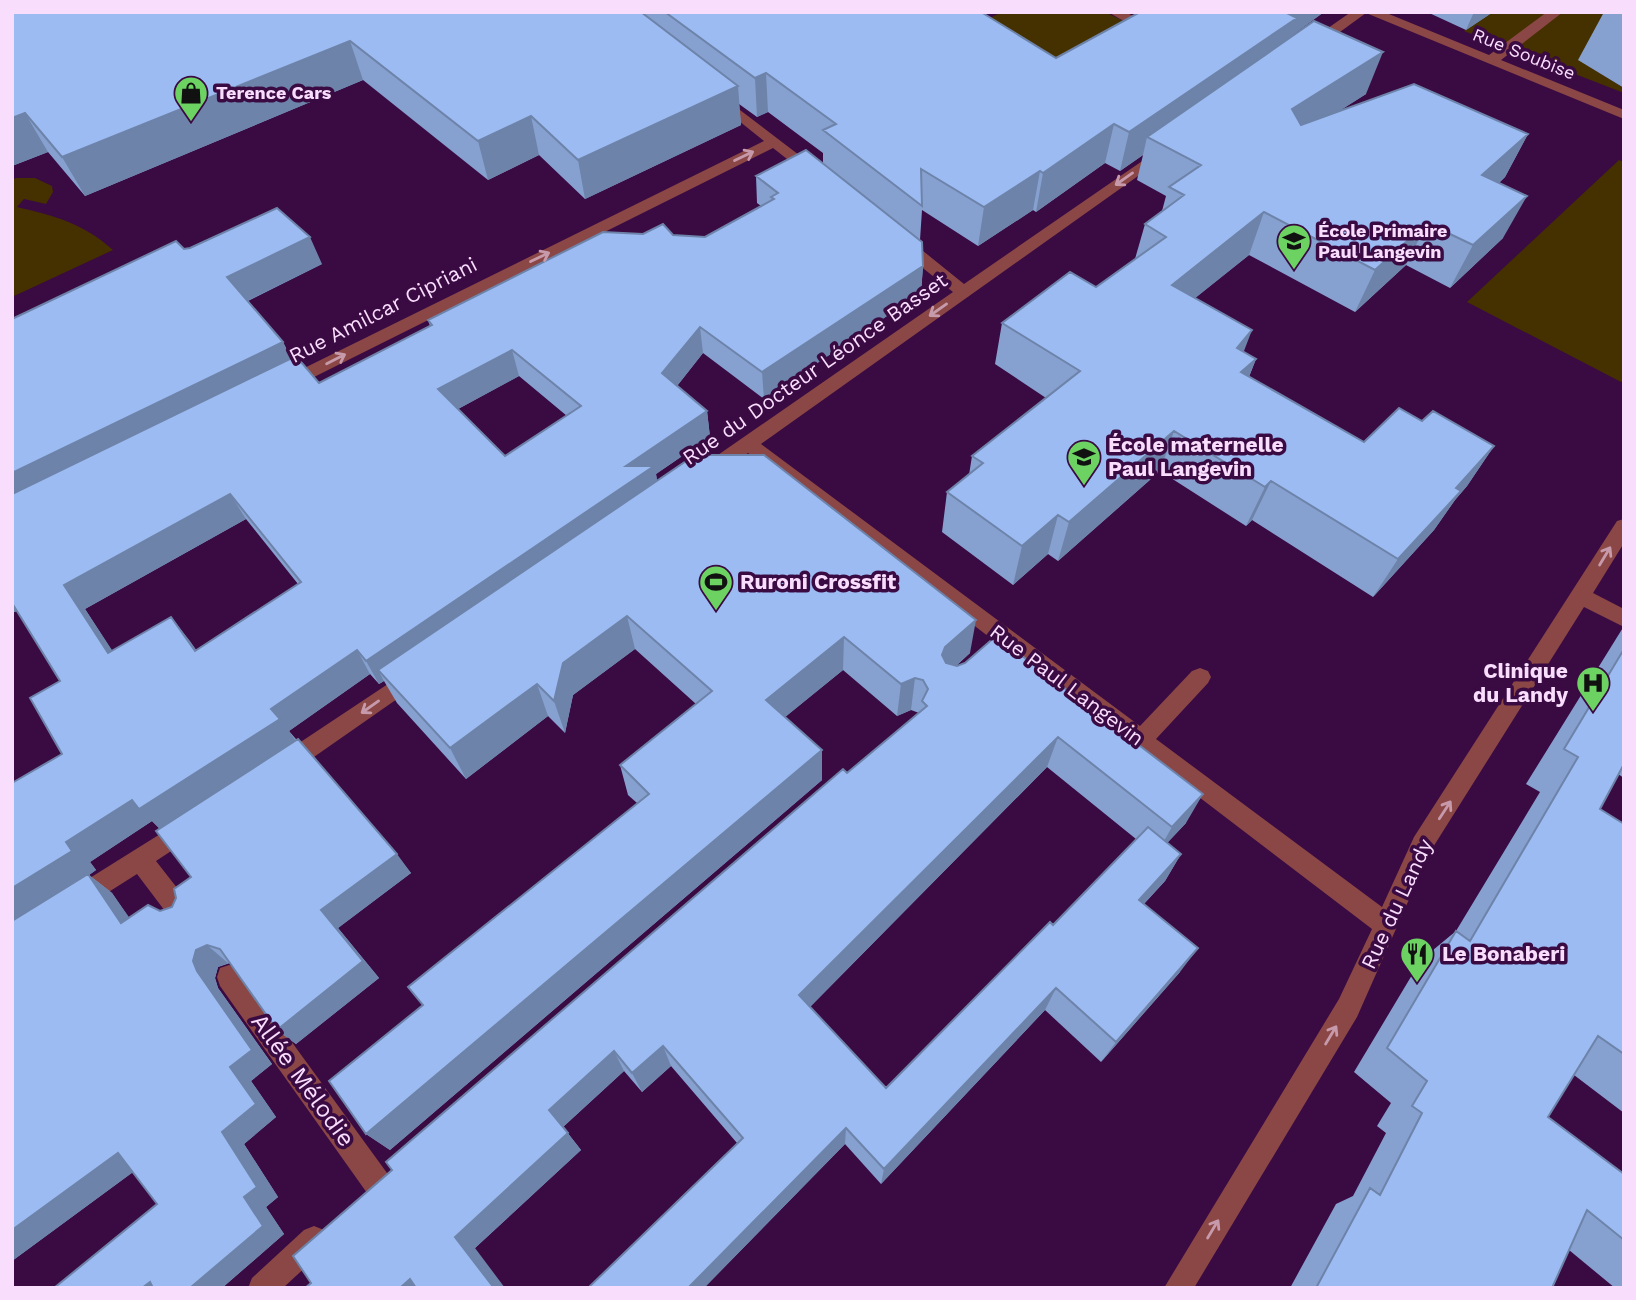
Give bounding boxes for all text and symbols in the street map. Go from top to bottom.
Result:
street label: Rue Soubise [1470,23,1579,84]
shop icon: Terence Cars [172,74,210,123]
place label: Terence Cars [216,82,332,103]
one-way arrow [733,149,754,163]
one-way arrow [1115,172,1134,186]
place label: École Primaire Paul Langevin [1318,220,1447,262]
school or university icon: École Primaire Paul Langevin [1275,222,1313,271]
one-way arrow [529,250,550,263]
street label: Rue Amilcar Cipriani [285,251,481,368]
street label: Rue du Docteur Léonce Basset [678,267,952,470]
one-way arrow [929,303,948,317]
one-way arrow [325,351,346,365]
place label: École maternelle Paul Langevin [1108,432,1284,481]
school or university icon: École maternelle Paul Langevin [1065,438,1103,487]
one-way arrow [1599,546,1613,566]
sports icon: Ruroni Crossfit [697,563,735,612]
place label: Ruroni Crossfit [740,569,896,594]
street label: Rue Paul Langevin [985,619,1149,751]
place label: Clinique du Landy [1473,658,1568,707]
hospital icon: Clinique du Landy [1574,664,1612,713]
one-way arrow [360,700,380,714]
one-way arrow [1438,801,1452,821]
street label: Rue du Landy [1355,835,1438,973]
restaurant icon: Le Bonaberi [1398,935,1436,984]
place label: Le Bonaberi [1442,941,1565,966]
street label: Allée Mélodie [245,1008,361,1152]
one-way arrow [1325,1025,1339,1045]
one-way arrow [1207,1220,1221,1240]

